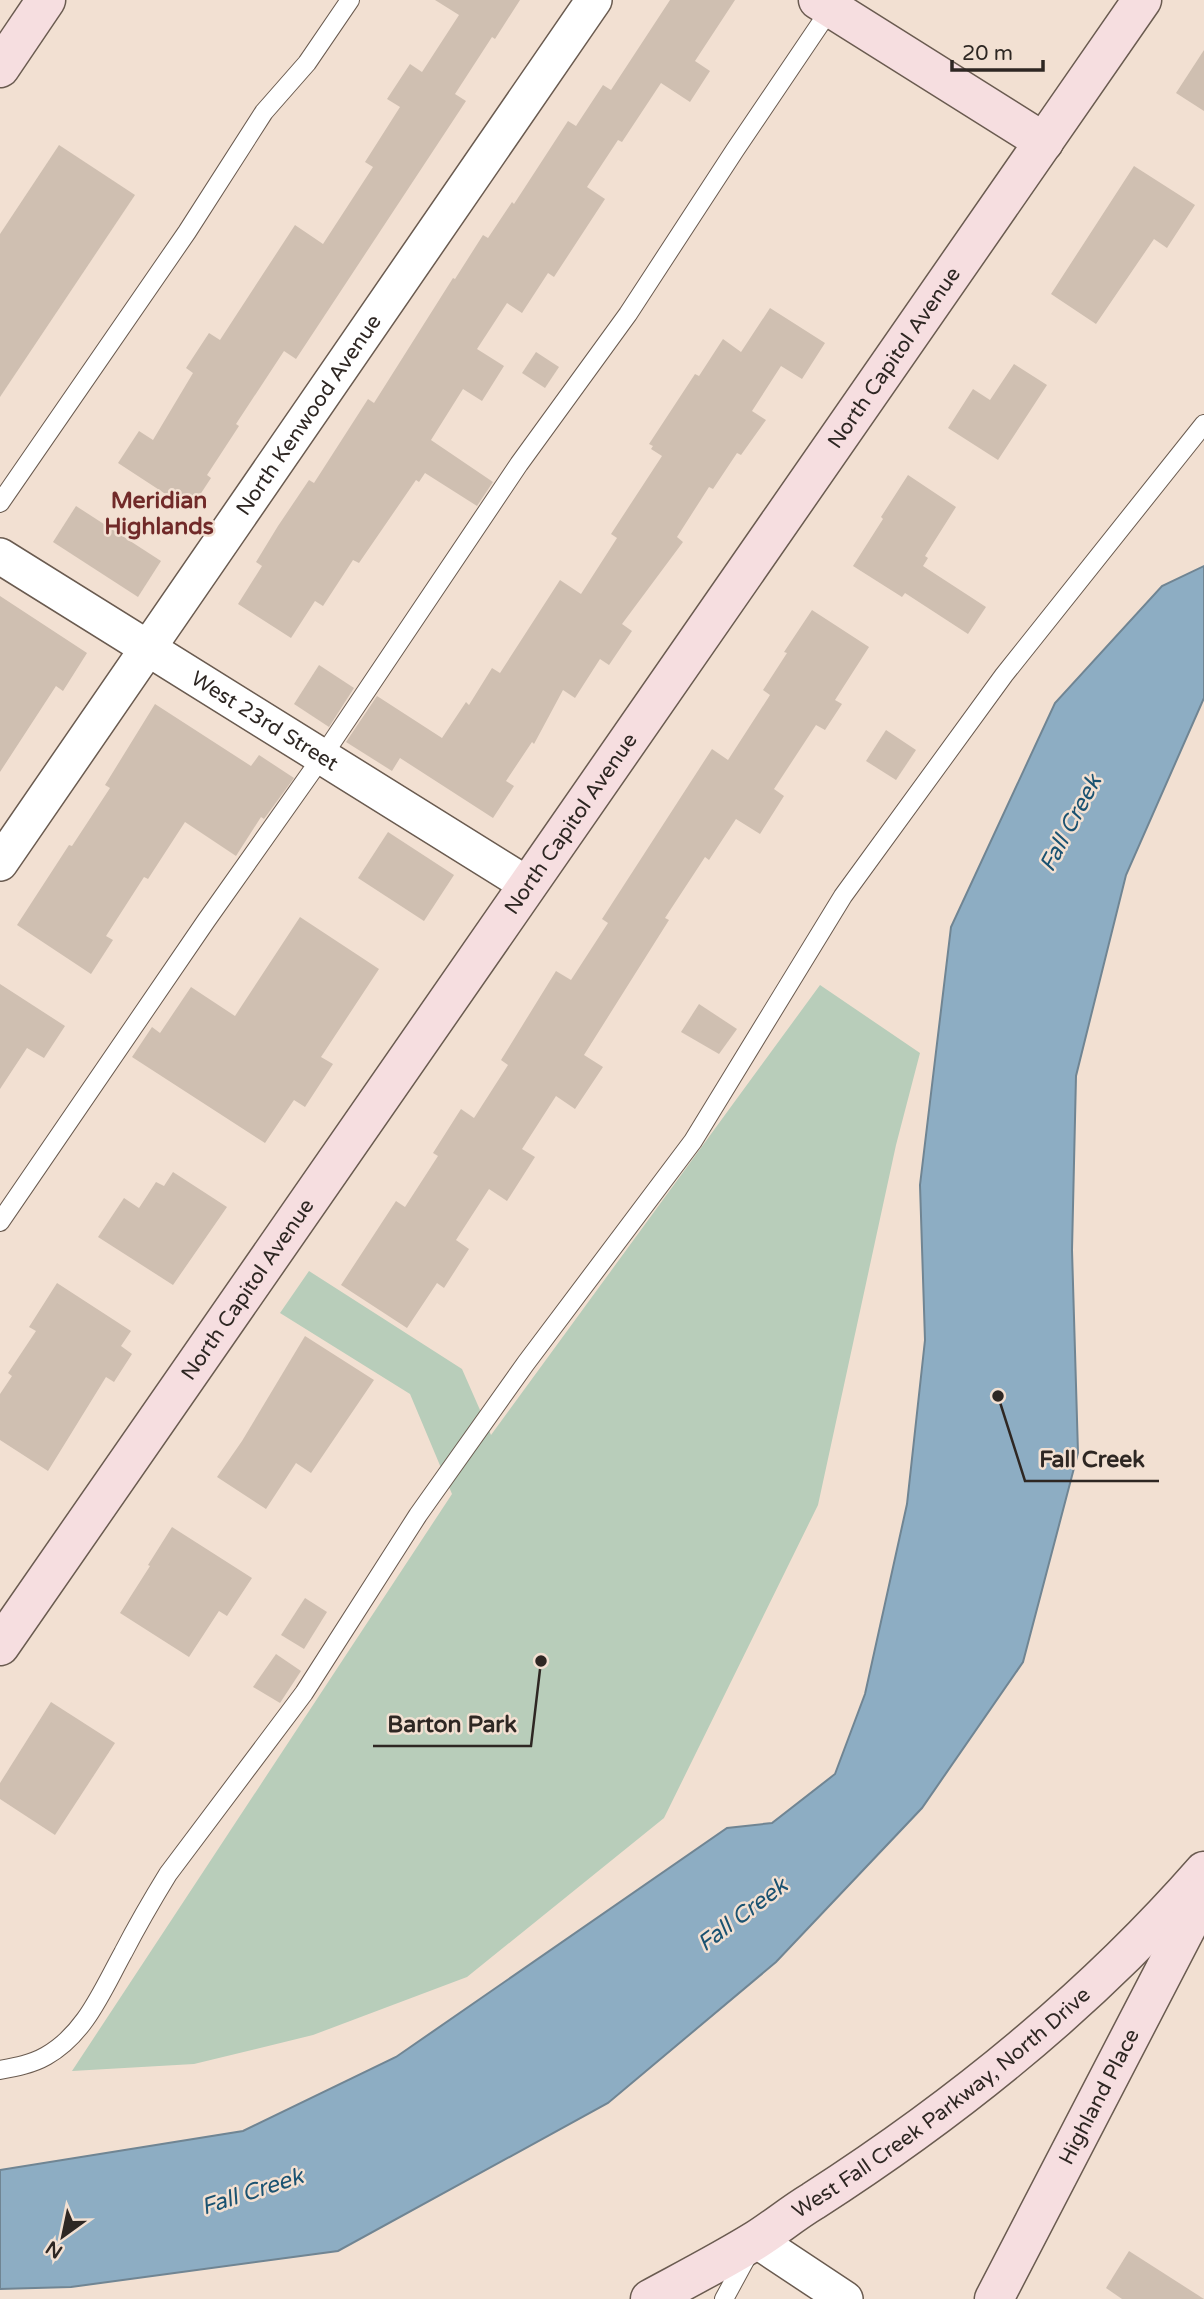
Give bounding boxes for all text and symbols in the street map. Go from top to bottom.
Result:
scale bar [952,28,1043,72]
text: 20 m [962,41,1013,66]
street label: North Capitol Avenue [823,262,966,454]
street label: North Kenwood Avenue [231,310,387,520]
district label: Meridian Highlands [104,487,214,541]
street label: West 23rd Street [186,666,343,777]
street label: North Capitol Avenue [499,728,643,919]
water label: Fall Creek [1034,769,1109,877]
street label: North Capitol Avenue [176,1194,319,1385]
callout: Fall Creek [1025,1437,1159,1481]
text: Fall Creek [1039,1446,1145,1474]
callout: Barton Park [373,1702,531,1746]
text: Barton Park [387,1711,517,1739]
water label: Fall Creek [692,1871,794,1958]
street label: West Fall Creek Parkway, North Drive [788,1982,1096,2224]
street label: Highland Place [1054,2025,1145,2169]
water label: Fall Creek [198,2162,308,2222]
north arrow [28,2201,98,2271]
text: N [42,2236,67,2263]

